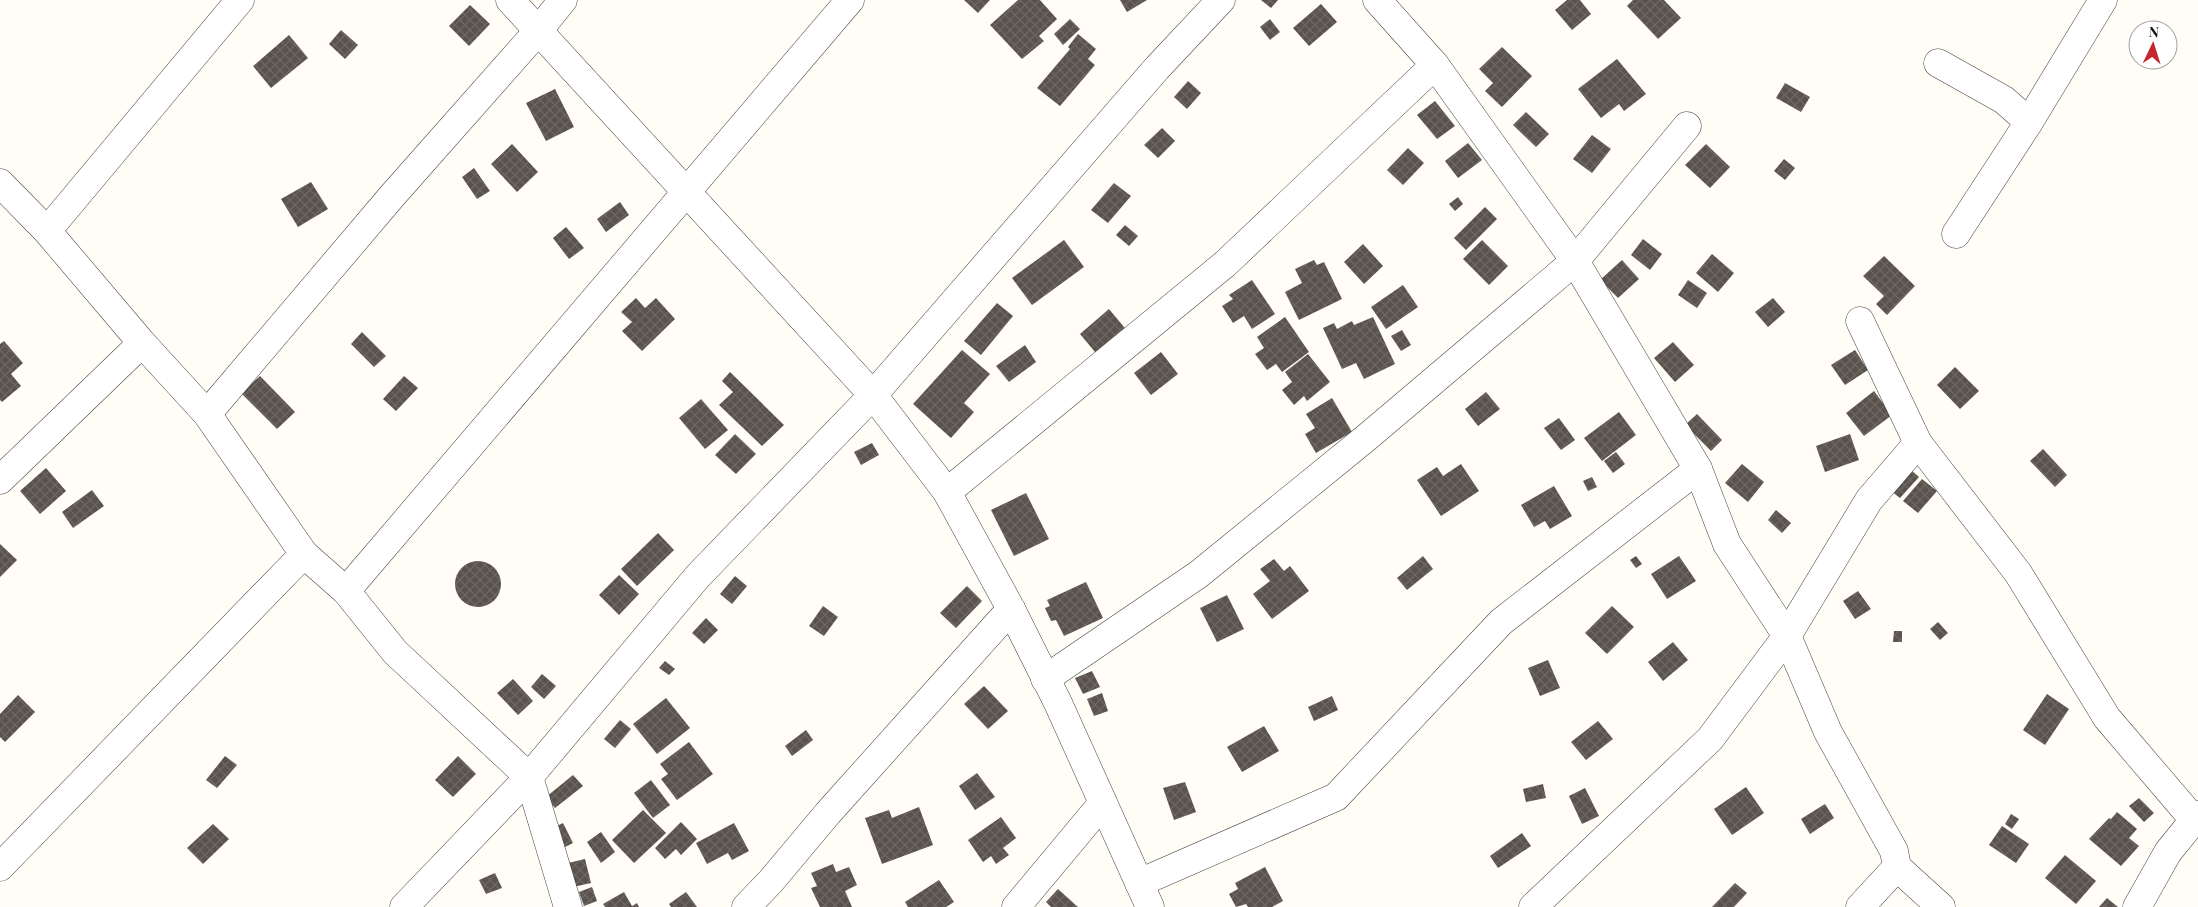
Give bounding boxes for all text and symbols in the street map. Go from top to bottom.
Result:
north arrow [2128,20,2178,70]
text: N [2148,22,2160,41]

